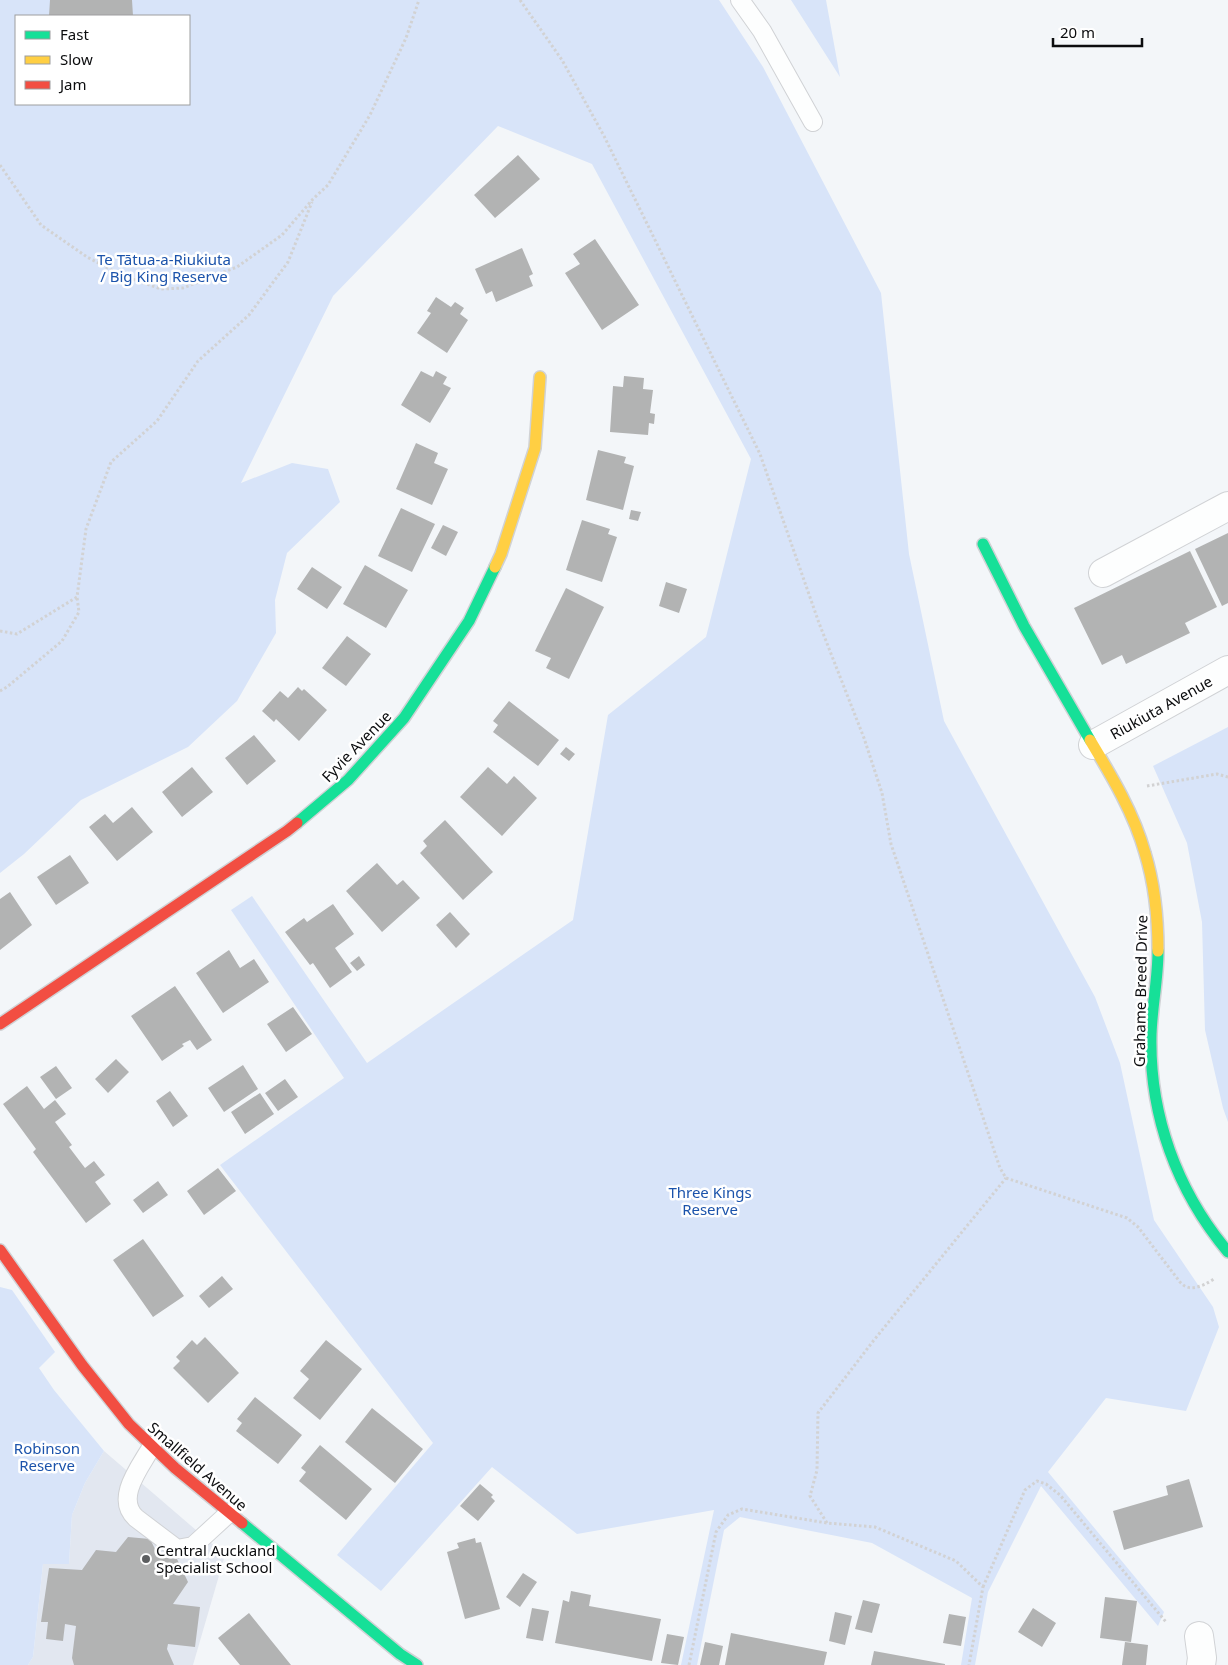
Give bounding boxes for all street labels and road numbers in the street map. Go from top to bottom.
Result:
street label: Riukiuta Avenue [1106,671,1216,743]
street label: Fyvie Avenue [317,706,395,786]
street label: Grahame Breed Drive [1129,915,1151,1067]
street label: Smallfield Avenue [144,1417,252,1515]

